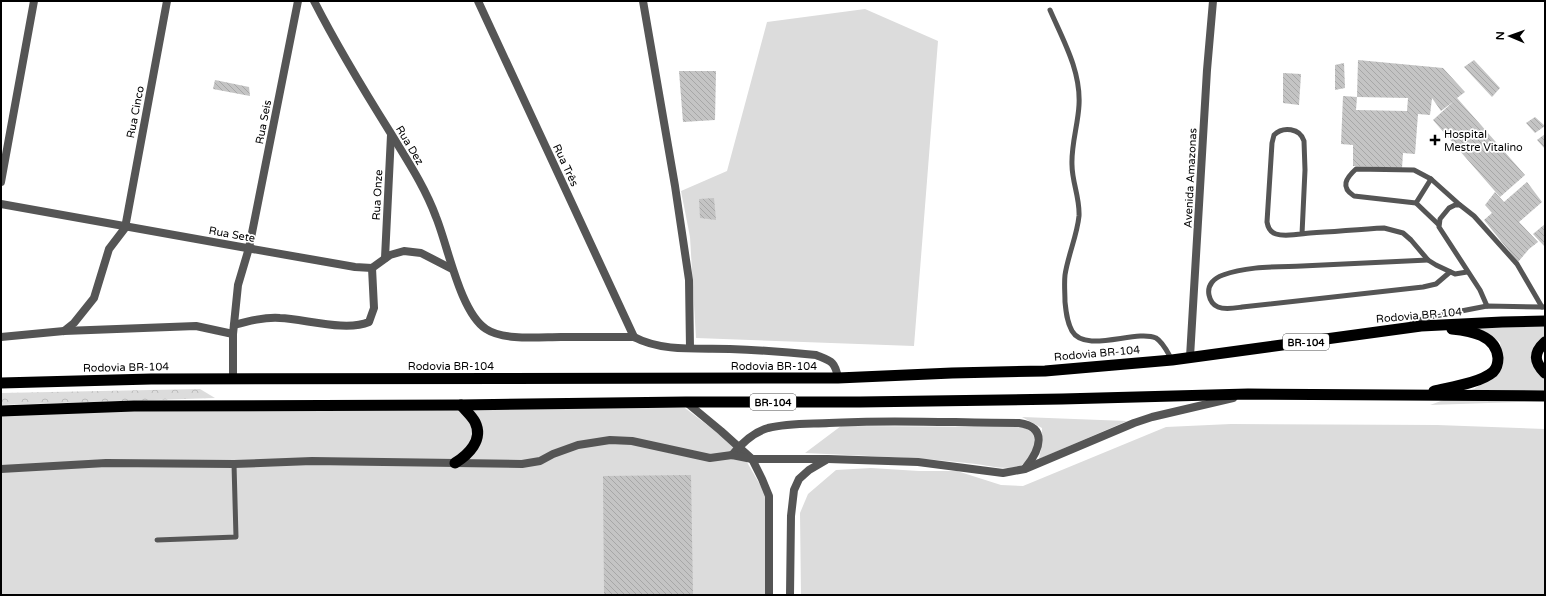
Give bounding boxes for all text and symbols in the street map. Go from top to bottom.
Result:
north arrow [1490,16,1530,56]
text: N [1494,31,1507,40]
street label: Rua Cinco [124,84,147,139]
street label: Rua Seis [253,99,274,145]
street label: Rua Dez [393,123,427,168]
street label: Avenida Amazonas [1181,128,1200,228]
place label: Hospital Mestre Vitalino [1444,128,1523,154]
marker: Hospital Mestre Vitalino [1429,134,1441,146]
street label: Rua Três [550,142,581,188]
street label: Rua Onze [370,169,385,221]
street label: Rua Sete [208,224,256,245]
street label: Rodovia BR-104 [1375,305,1463,326]
road number: BR-104 [1283,334,1329,350]
street label: Rodovia BR-104 [1053,343,1141,364]
street label: Rodovia BR-104 [83,360,169,375]
street label: Rodovia BR-104 [408,360,494,373]
street label: Rodovia BR-104 [731,360,817,373]
road number: BR-104 [750,394,796,410]

